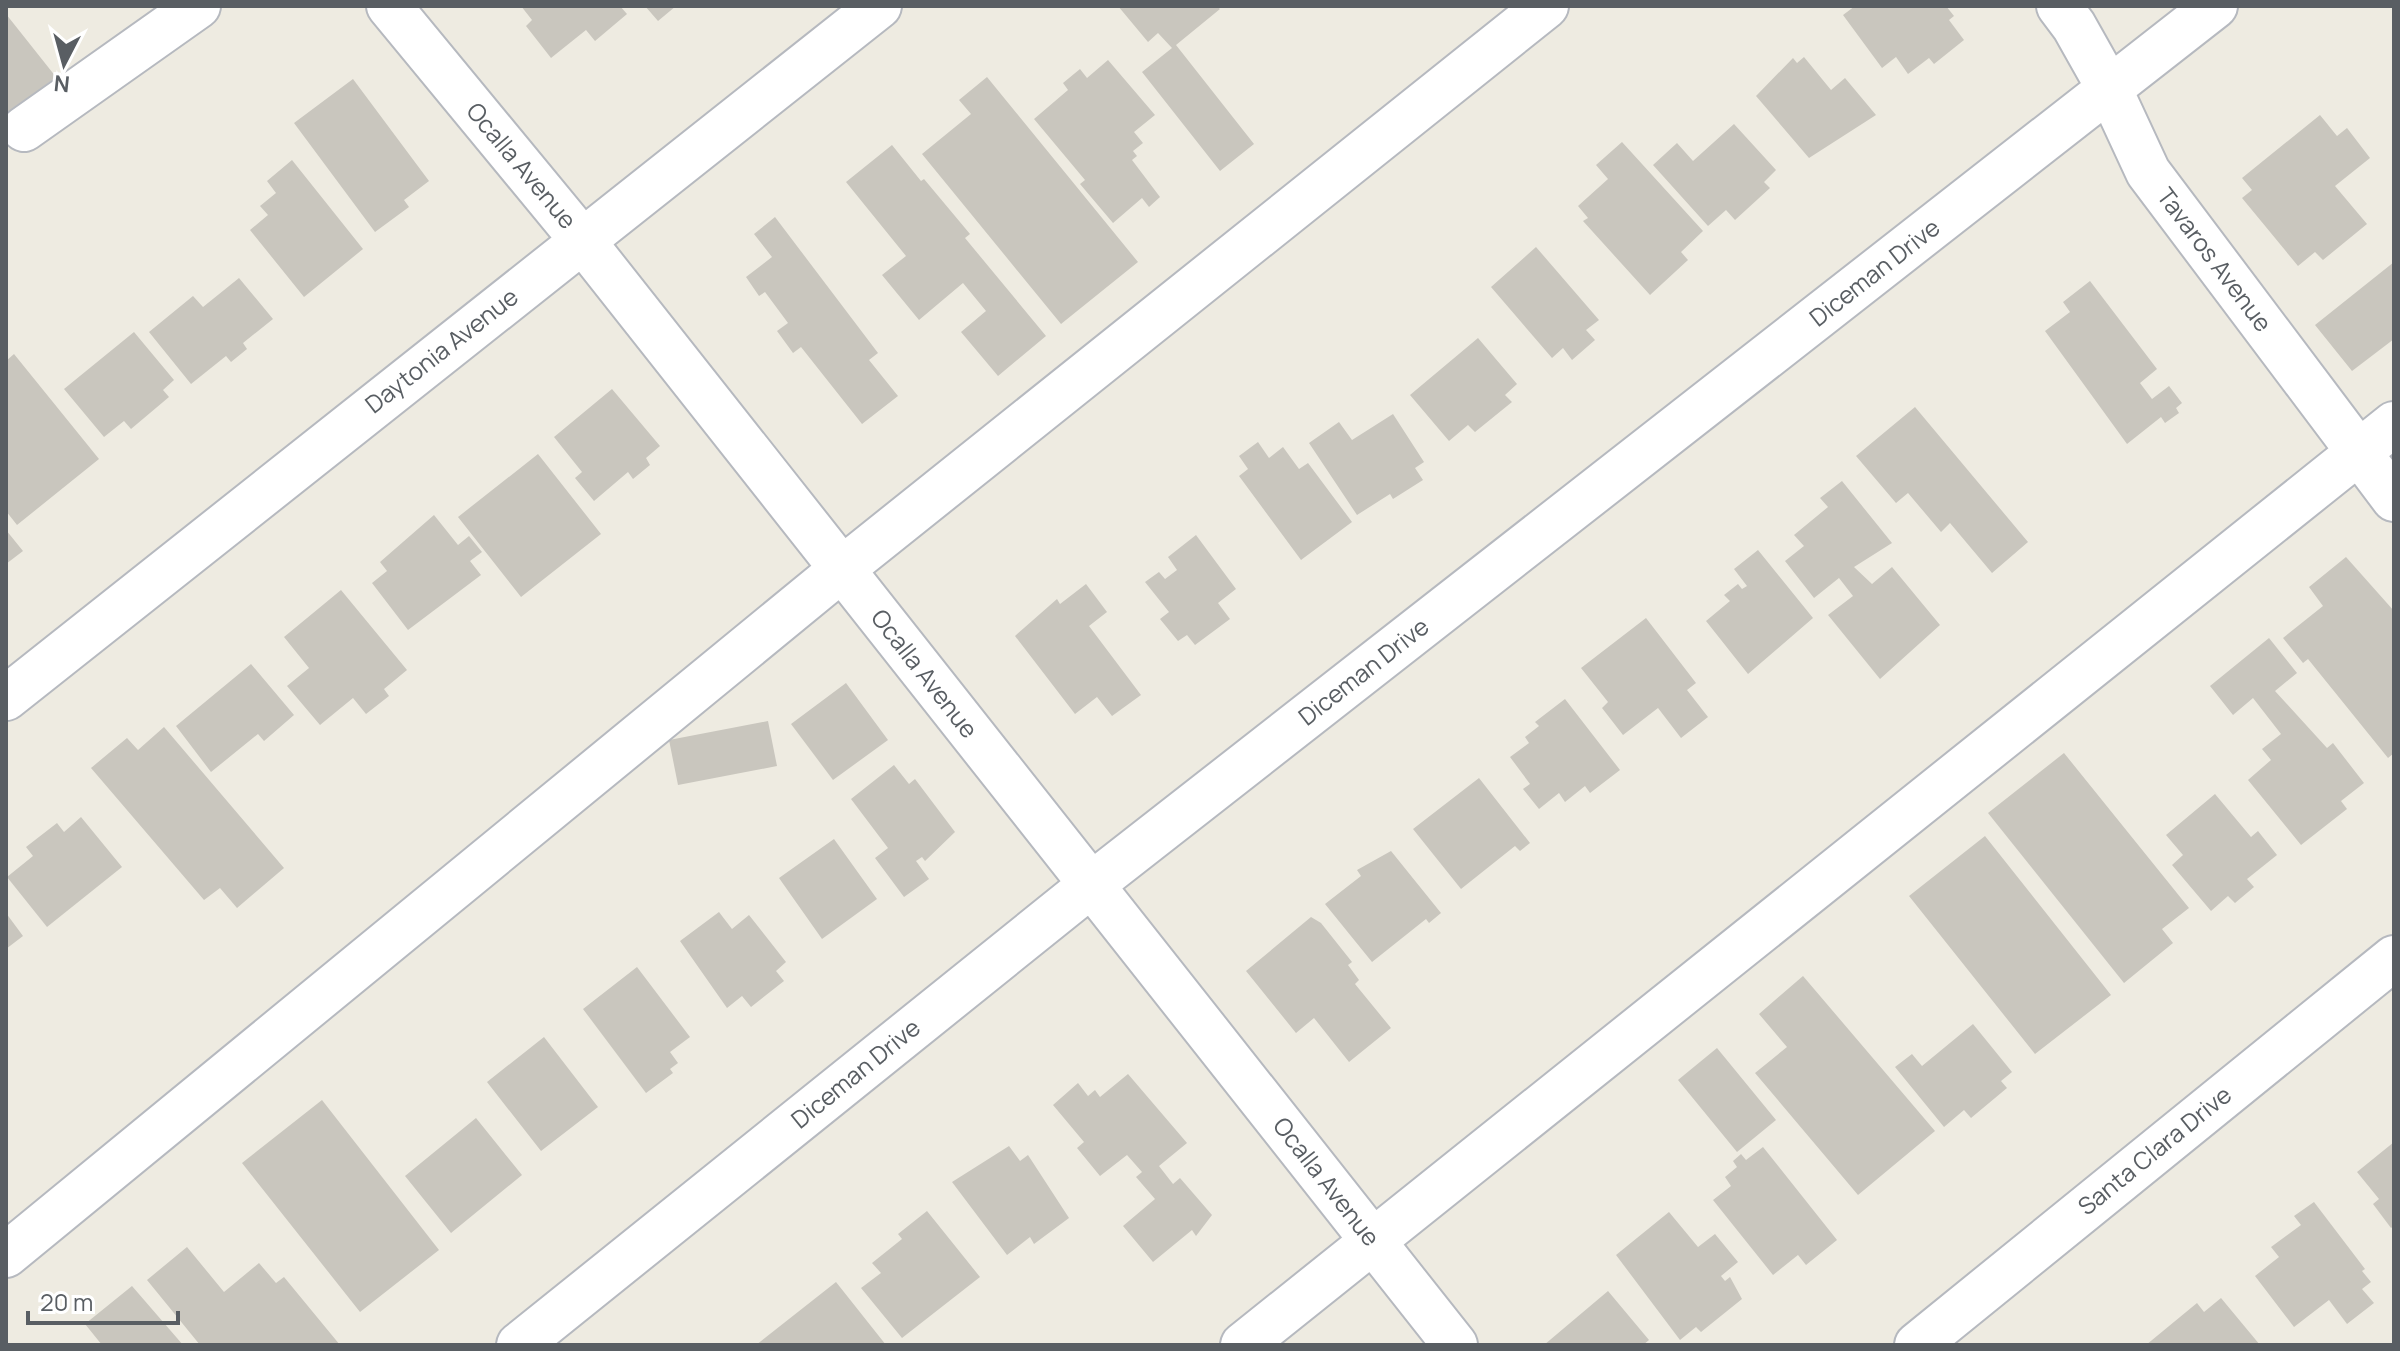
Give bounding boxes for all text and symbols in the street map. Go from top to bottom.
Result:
north arrow [24,24,104,104]
text: N [52,68,71,100]
street label: Ocalla Avenue [460,95,585,235]
street label: Tavaros Avenue [2150,180,2280,338]
street label: Diceman Drive [1802,210,1946,333]
street label: Daytonia Avenue [358,280,524,420]
street label: Ocalla Avenue [864,602,986,744]
street label: Diceman Drive [1291,609,1435,732]
street label: Diceman Drive [784,1011,927,1135]
street label: Santa Clara Drive [2070,1078,2238,1222]
street label: Ocalla Avenue [1266,1110,1388,1252]
scale bar [28,1275,178,1325]
text: 20 m [40,1285,93,1318]

